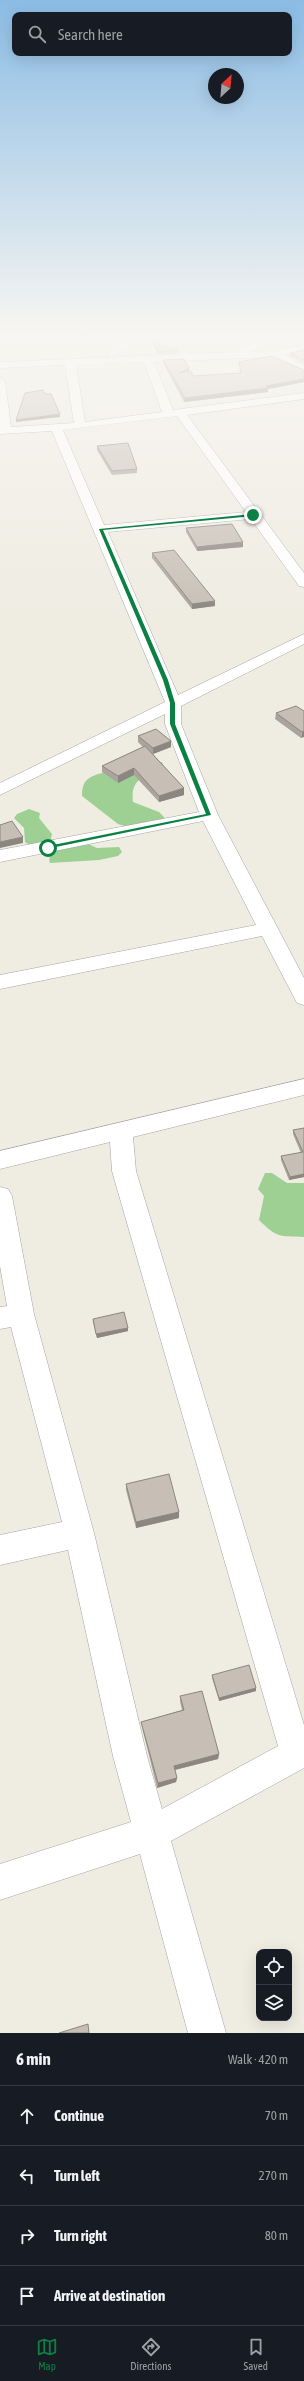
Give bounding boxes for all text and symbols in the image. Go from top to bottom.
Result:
search box [12,12,292,56]
icon: search [26,23,48,45]
text: Search here [58,26,123,43]
north arrow [208,68,244,104]
route end [244,506,262,524]
route start [39,839,57,857]
map controls [256,1949,292,2021]
button: locate [256,1949,292,1985]
button: layers [256,1985,292,2021]
text: 6 min [16,2049,51,2069]
text: Walk · 420 m [228,2052,288,2067]
icon: ahead [16,2105,38,2127]
text: Continue [54,2107,104,2124]
text: 70 m [265,2108,288,2123]
icon: left [16,2165,38,2187]
text: Turn left [54,2167,100,2184]
text: 270 m [259,2168,288,2183]
icon: right [16,2225,38,2247]
text: Turn right [54,2227,107,2244]
text: 80 m [265,2228,288,2243]
icon: arrive [16,2285,38,2307]
text: Arrive at destination [54,2287,165,2304]
tab: Map [36,2336,58,2372]
tab: Directions [130,2336,171,2372]
tab: Saved [244,2336,268,2372]

